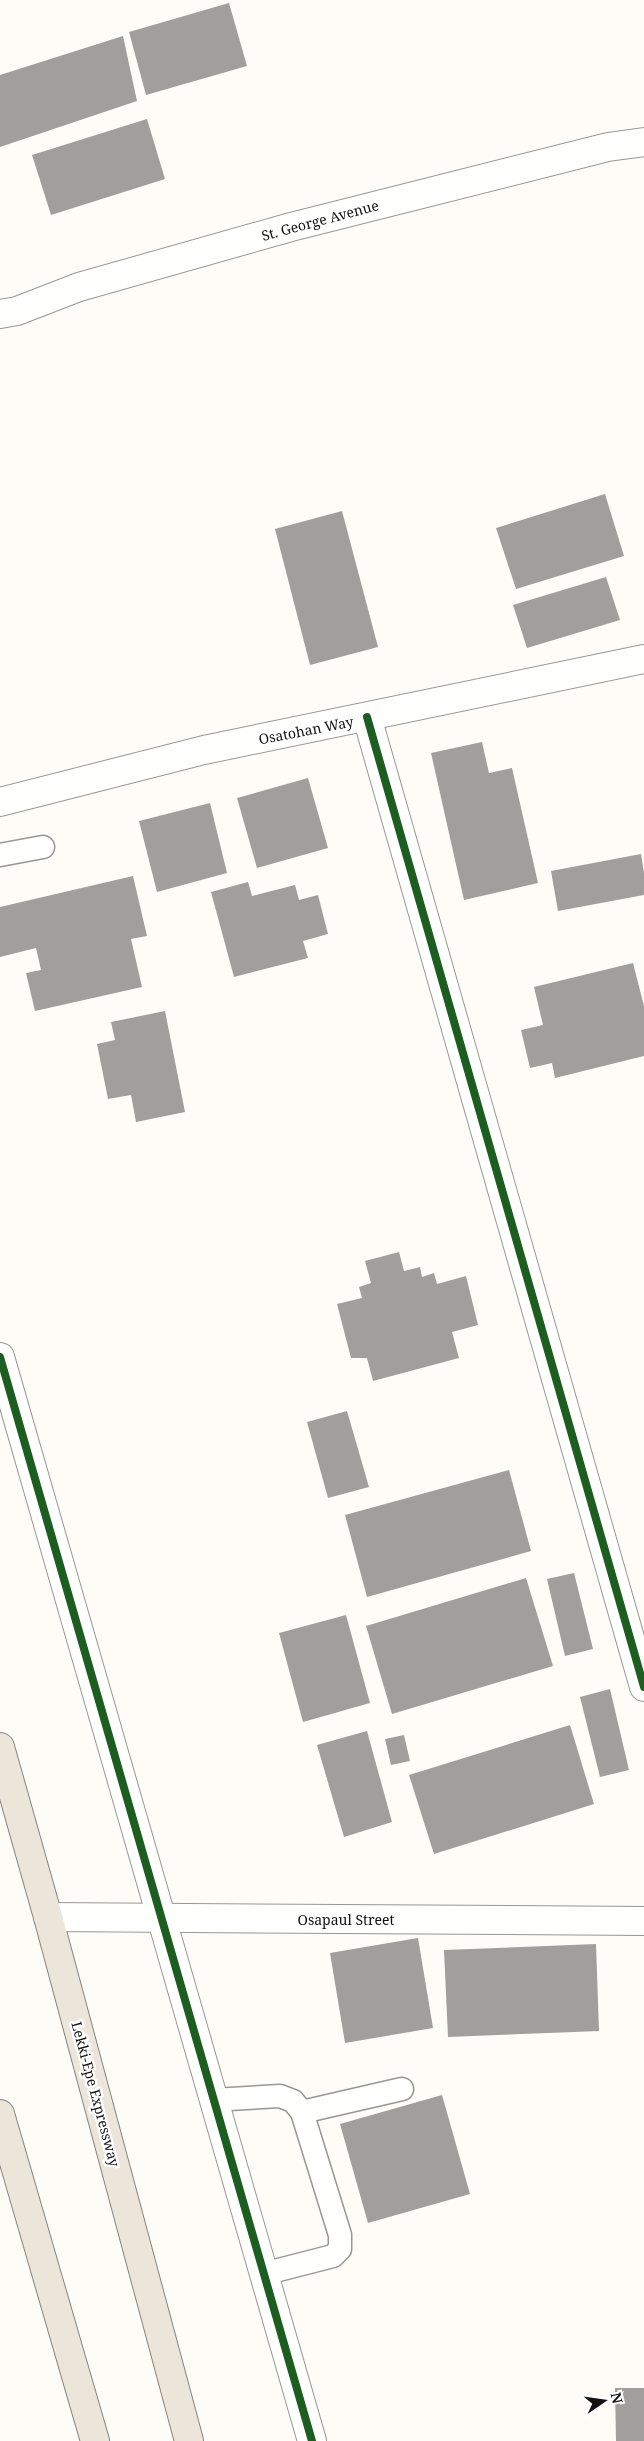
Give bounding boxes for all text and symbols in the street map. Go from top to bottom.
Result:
street label: St. George Avenue [259,195,381,245]
street label: Osatohan Way [257,711,355,749]
street label: Osapaul Street [298,1910,395,1929]
street label: Lekki-Epe Expressway [67,2019,125,2169]
north arrow [579,2376,629,2426]
text: N [607,2390,628,2405]

